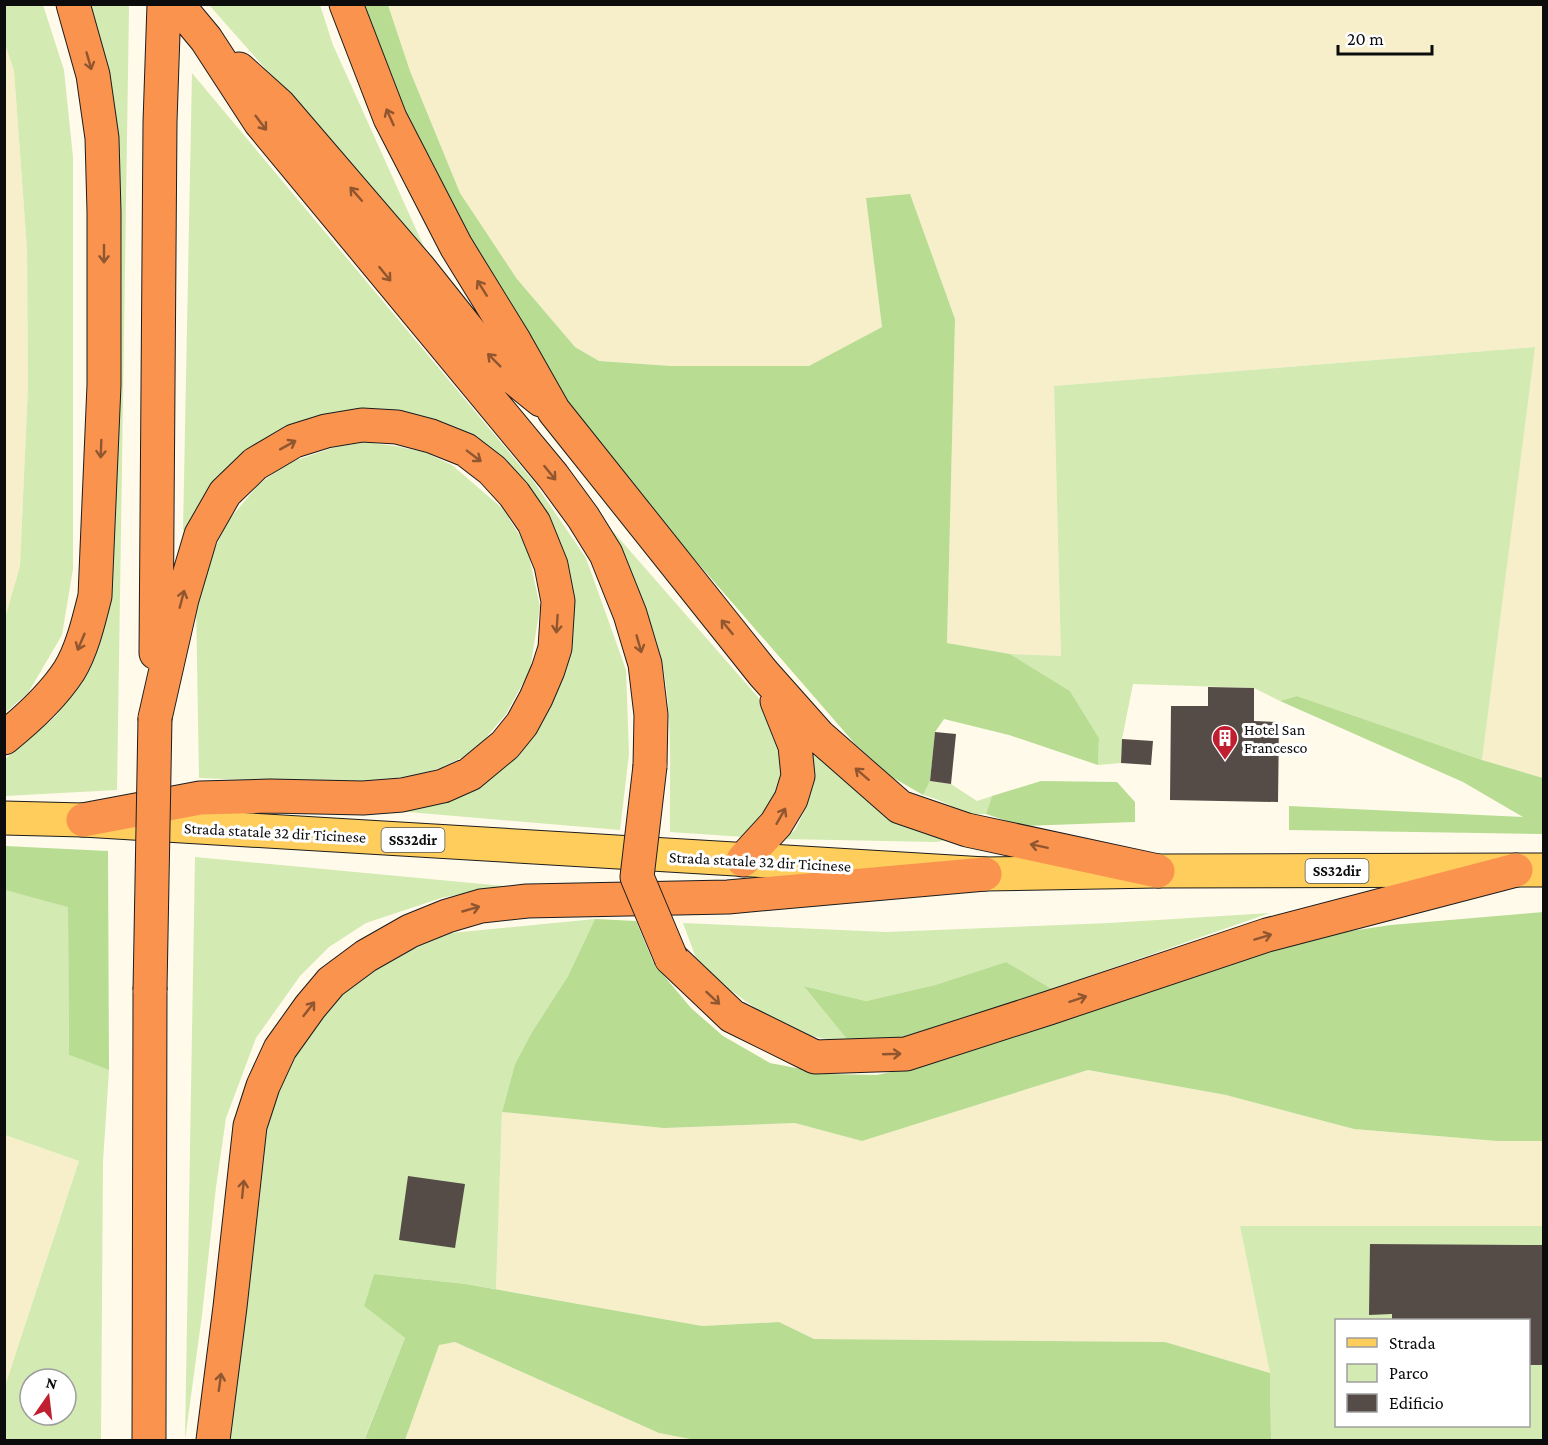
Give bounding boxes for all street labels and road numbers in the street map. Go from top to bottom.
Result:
street label: Strada statale 32 dir Ticinese [184,819,366,846]
road number: SS32dir [382,828,444,852]
street label: Strada statale 32 dir Ticinese [669,848,851,875]
road number: SS32dir [1306,859,1368,883]

